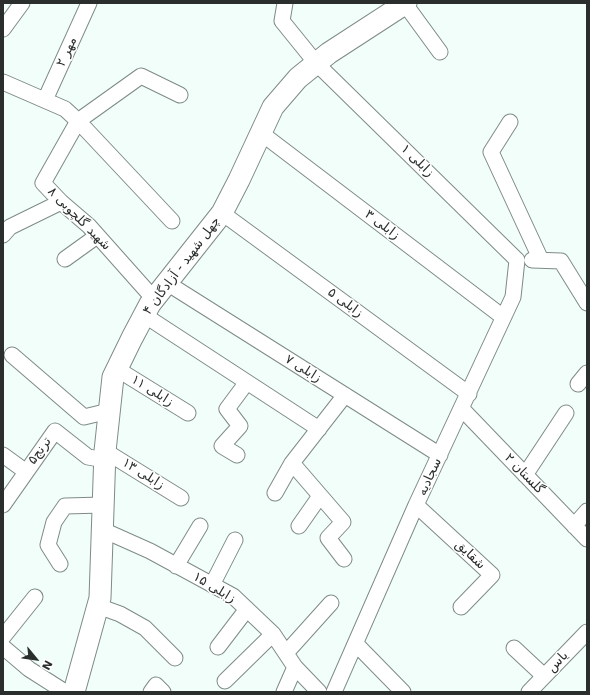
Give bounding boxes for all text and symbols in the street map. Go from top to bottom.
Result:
street label: مهر ۲ [53,35,81,69]
street label: زابلی ۱ [397,142,437,180]
street label: شهید گلچوبی ۸ [44,184,114,254]
street label: زابلی ۳ [361,207,403,243]
street label: چهل شهید - آزادگان ۴ [140,214,224,318]
street label: زابلی ۵ [324,285,366,321]
street label: زابلی ۷ [282,352,324,386]
street label: زابلی ۱۱ [128,372,176,410]
street label: ترنج۵ [25,434,55,468]
street label: گلستان ۲ [501,450,547,498]
street label: زابلی ۱۳ [119,455,167,493]
street label: سجادیه [415,456,445,498]
street label: شقایق [452,537,488,573]
street label: زابلی ۱۵ [190,569,238,607]
north arrow [16,639,56,679]
street label: یاس [544,648,572,676]
text: N [39,658,55,672]

